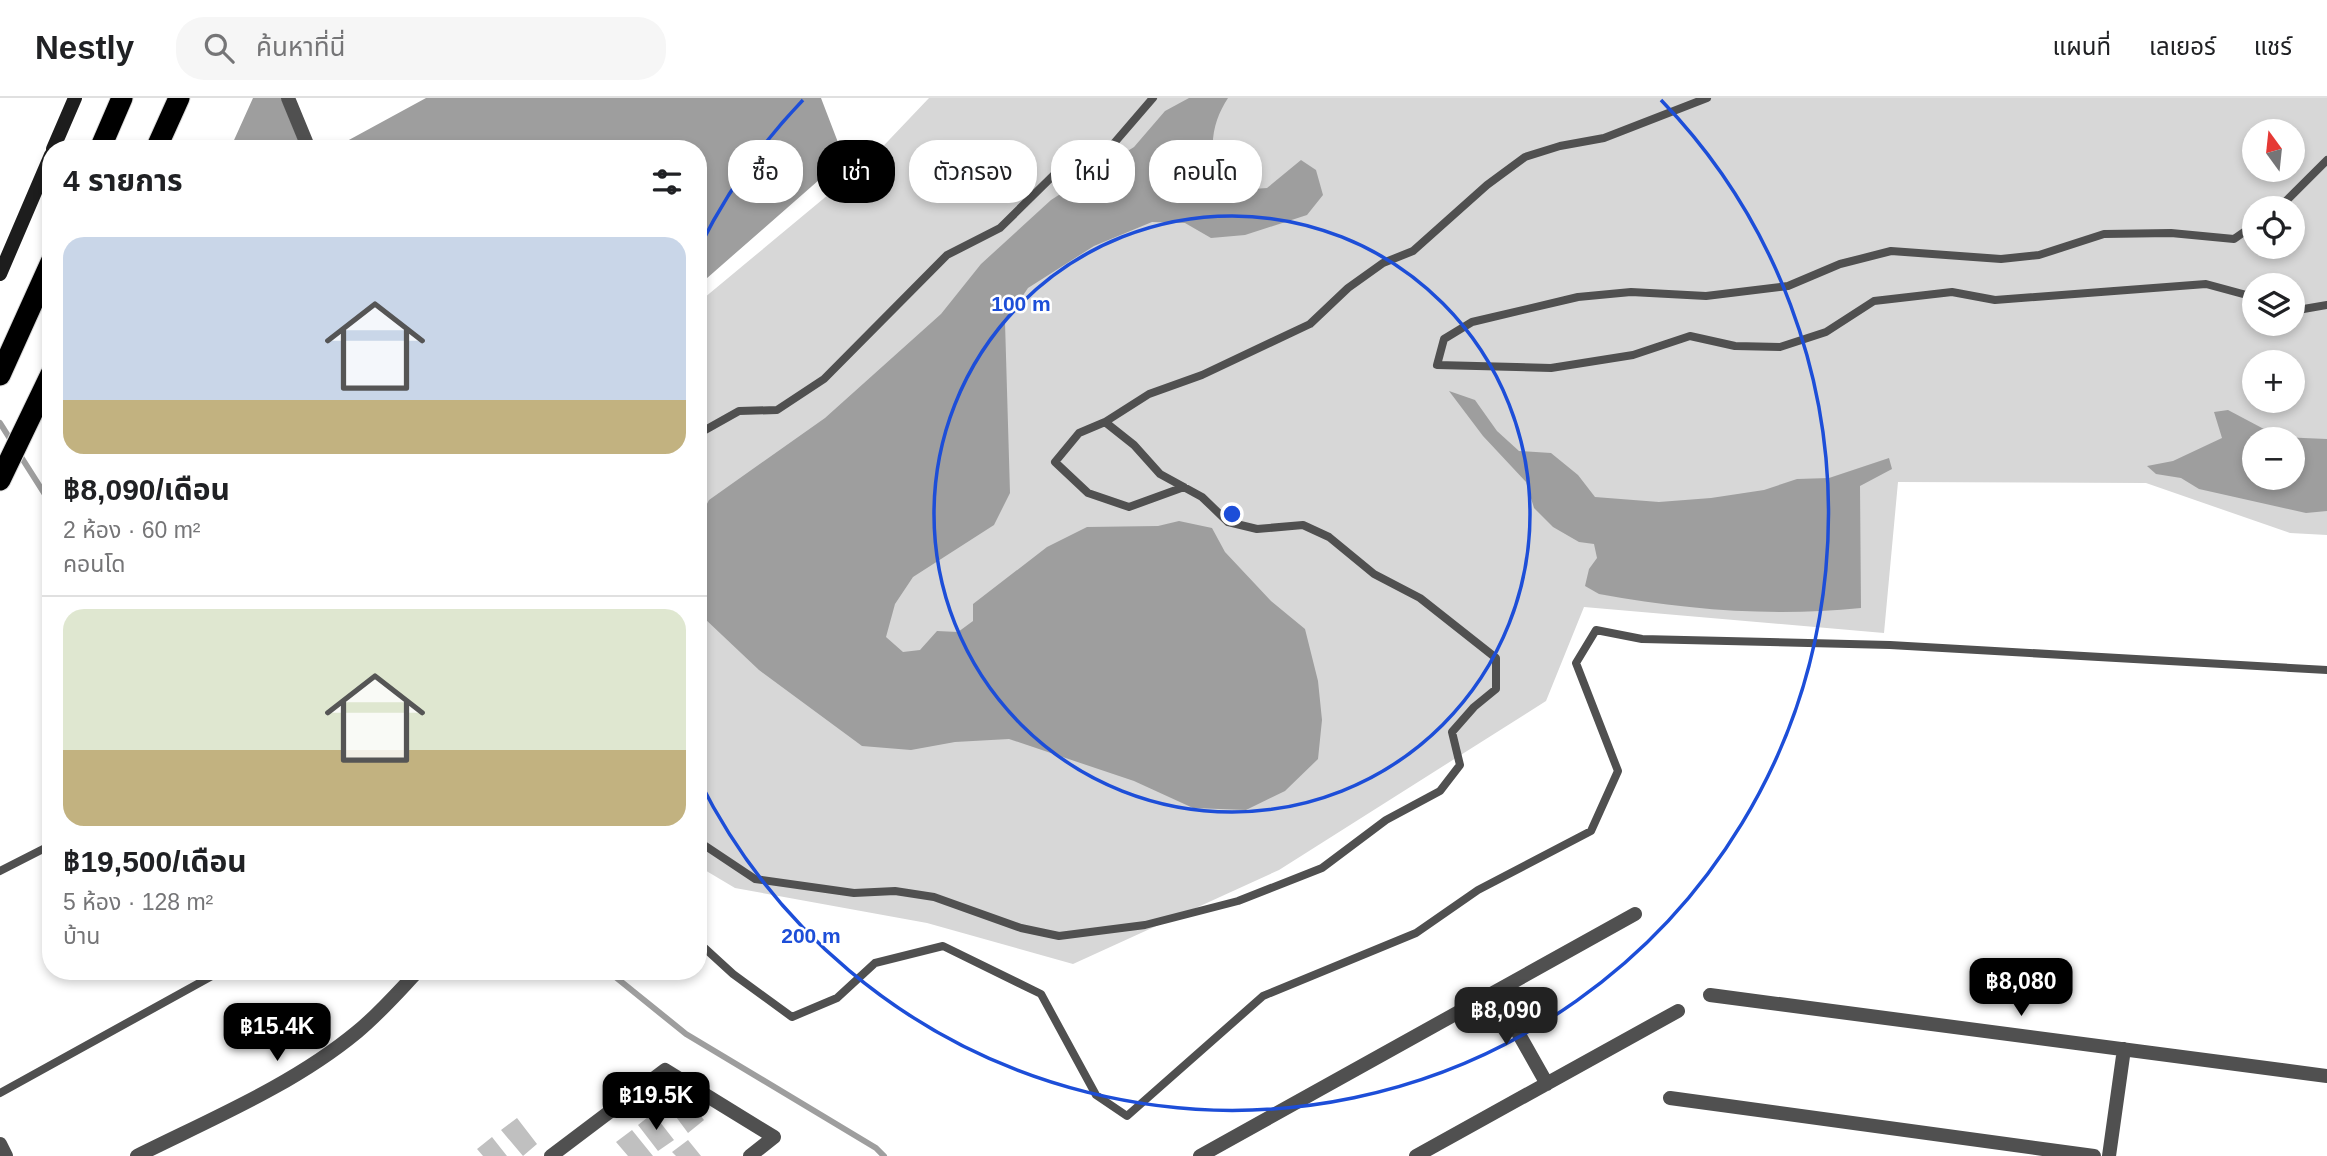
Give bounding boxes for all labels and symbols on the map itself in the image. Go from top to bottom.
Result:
north arrow [2242,119,2305,182]
text: 100 m [991,292,1051,315]
centre of rings [1220,502,1244,526]
text: 200 m [781,924,841,947]
pin: ฿8,080 [1964,958,2078,1018]
pin: ฿8,090 [1449,988,1563,1047]
pin: ฿15.4K [220,1004,334,1063]
pin: ฿19.5K [599,1072,713,1132]

